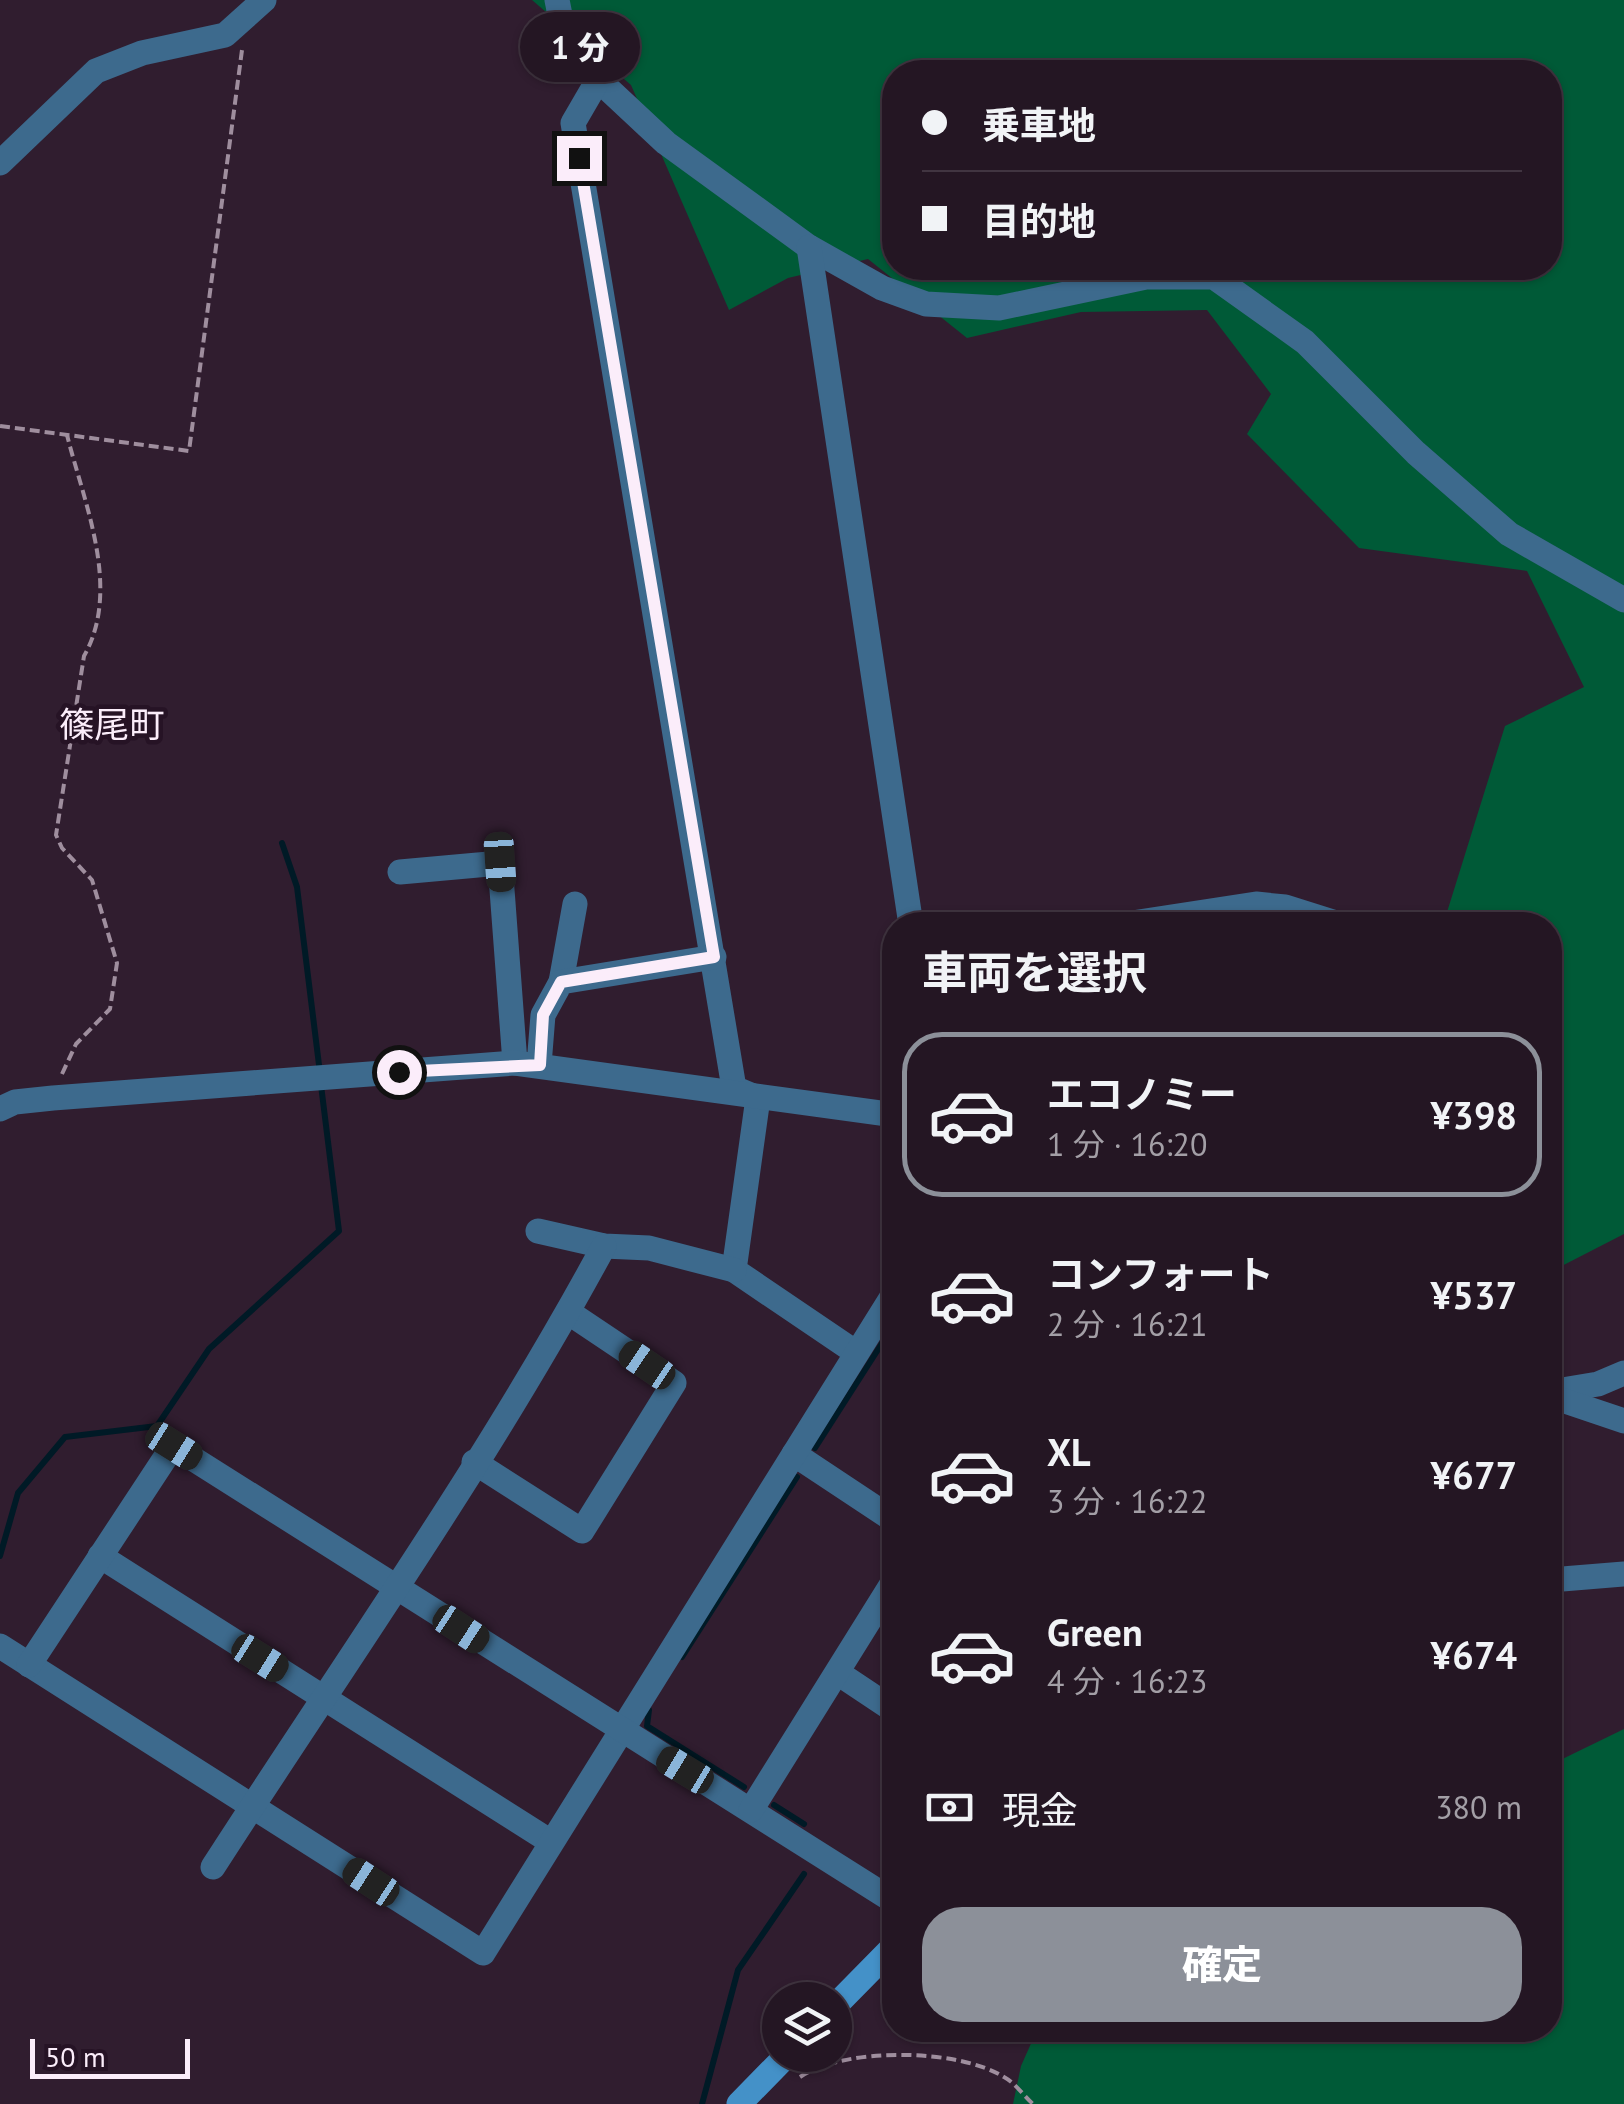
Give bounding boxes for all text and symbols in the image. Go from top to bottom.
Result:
callout: 1 分 [519,13,639,83]
text: 1 分 [551,26,609,68]
text: 乗車地 [982,100,1096,149]
route end [557,136,602,181]
text: 目的地 [982,196,1096,245]
district label: 篠尾町 [59,701,165,747]
car [483,831,517,893]
text: 車両を選択 [922,943,1147,1001]
route start [377,1050,422,1095]
text: エコノミー [1047,1069,1237,1118]
icon: car [927,1070,1017,1160]
text: ¥398 [1431,1090,1517,1139]
text: 1 分 · 16:20 [1047,1123,1207,1165]
text: コンフォート [1047,1249,1274,1298]
icon: car [927,1250,1017,1340]
text: ¥537 [1431,1270,1517,1319]
text: 2 分 · 16:21 [1047,1303,1207,1345]
car [614,1336,680,1394]
car [141,1417,207,1475]
text: XL [1047,1427,1091,1476]
icon: car [927,1430,1017,1520]
text: ¥677 [1431,1450,1517,1499]
text: 3 分 · 16:22 [1047,1480,1207,1522]
car [428,1600,494,1658]
text: Green [1047,1607,1143,1656]
icon: car [927,1610,1017,1700]
car [227,1629,293,1687]
text: ¥674 [1431,1630,1517,1679]
text: 4 分 · 16:23 [1047,1660,1207,1702]
car [652,1742,718,1798]
icon: cash [922,1780,977,1835]
text: 現金 [1002,1785,1078,1834]
text: 380 m [1435,1786,1522,1828]
car [338,1853,404,1911]
button: 確定 [922,1907,1522,2022]
map controls [762,1982,852,2072]
button: layers [762,1982,852,2072]
scale bar [30,2034,190,2078]
text: 50 m [45,2038,106,2075]

